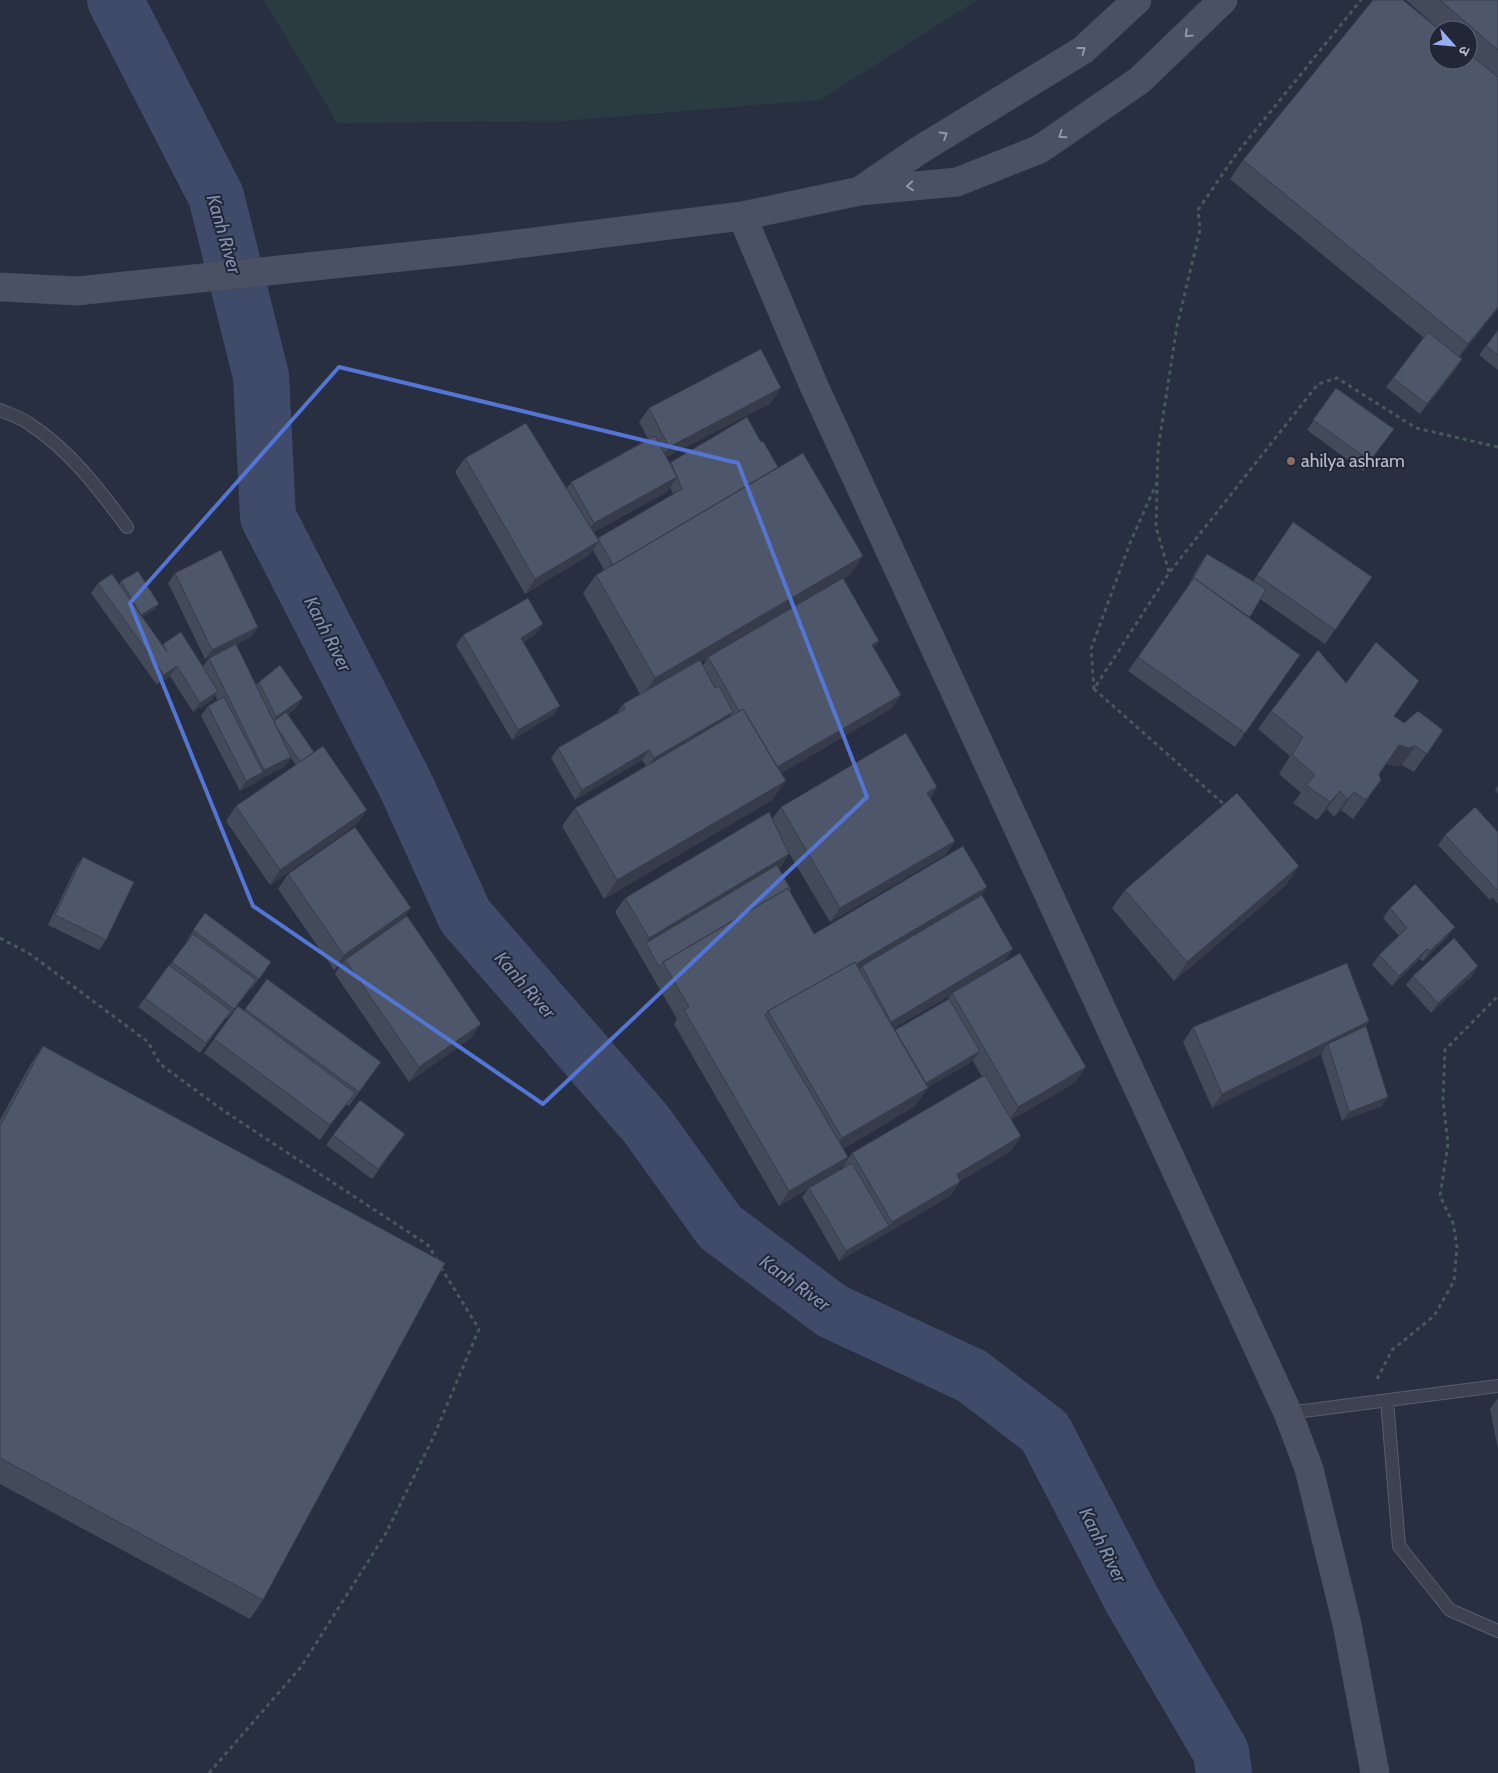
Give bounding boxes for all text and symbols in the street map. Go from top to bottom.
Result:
north arrow [1428,20,1478,70]
one-way arrow [1185,28,1194,37]
text: उ [1454,43,1474,59]
one-way arrow [1076,47,1085,55]
one-way arrow [1058,129,1067,138]
one-way arrow [939,132,948,141]
one-way arrow [906,180,914,191]
water label: Kanh River [202,192,247,277]
place label: ahilya ashram [1301,450,1405,472]
marker: ahilya ashram [1285,455,1297,467]
water label: Kanh River [299,593,357,676]
water label: Kanh River [490,947,561,1024]
water label: Kanh River [755,1250,836,1317]
water label: Kanh River [1074,1504,1132,1587]

